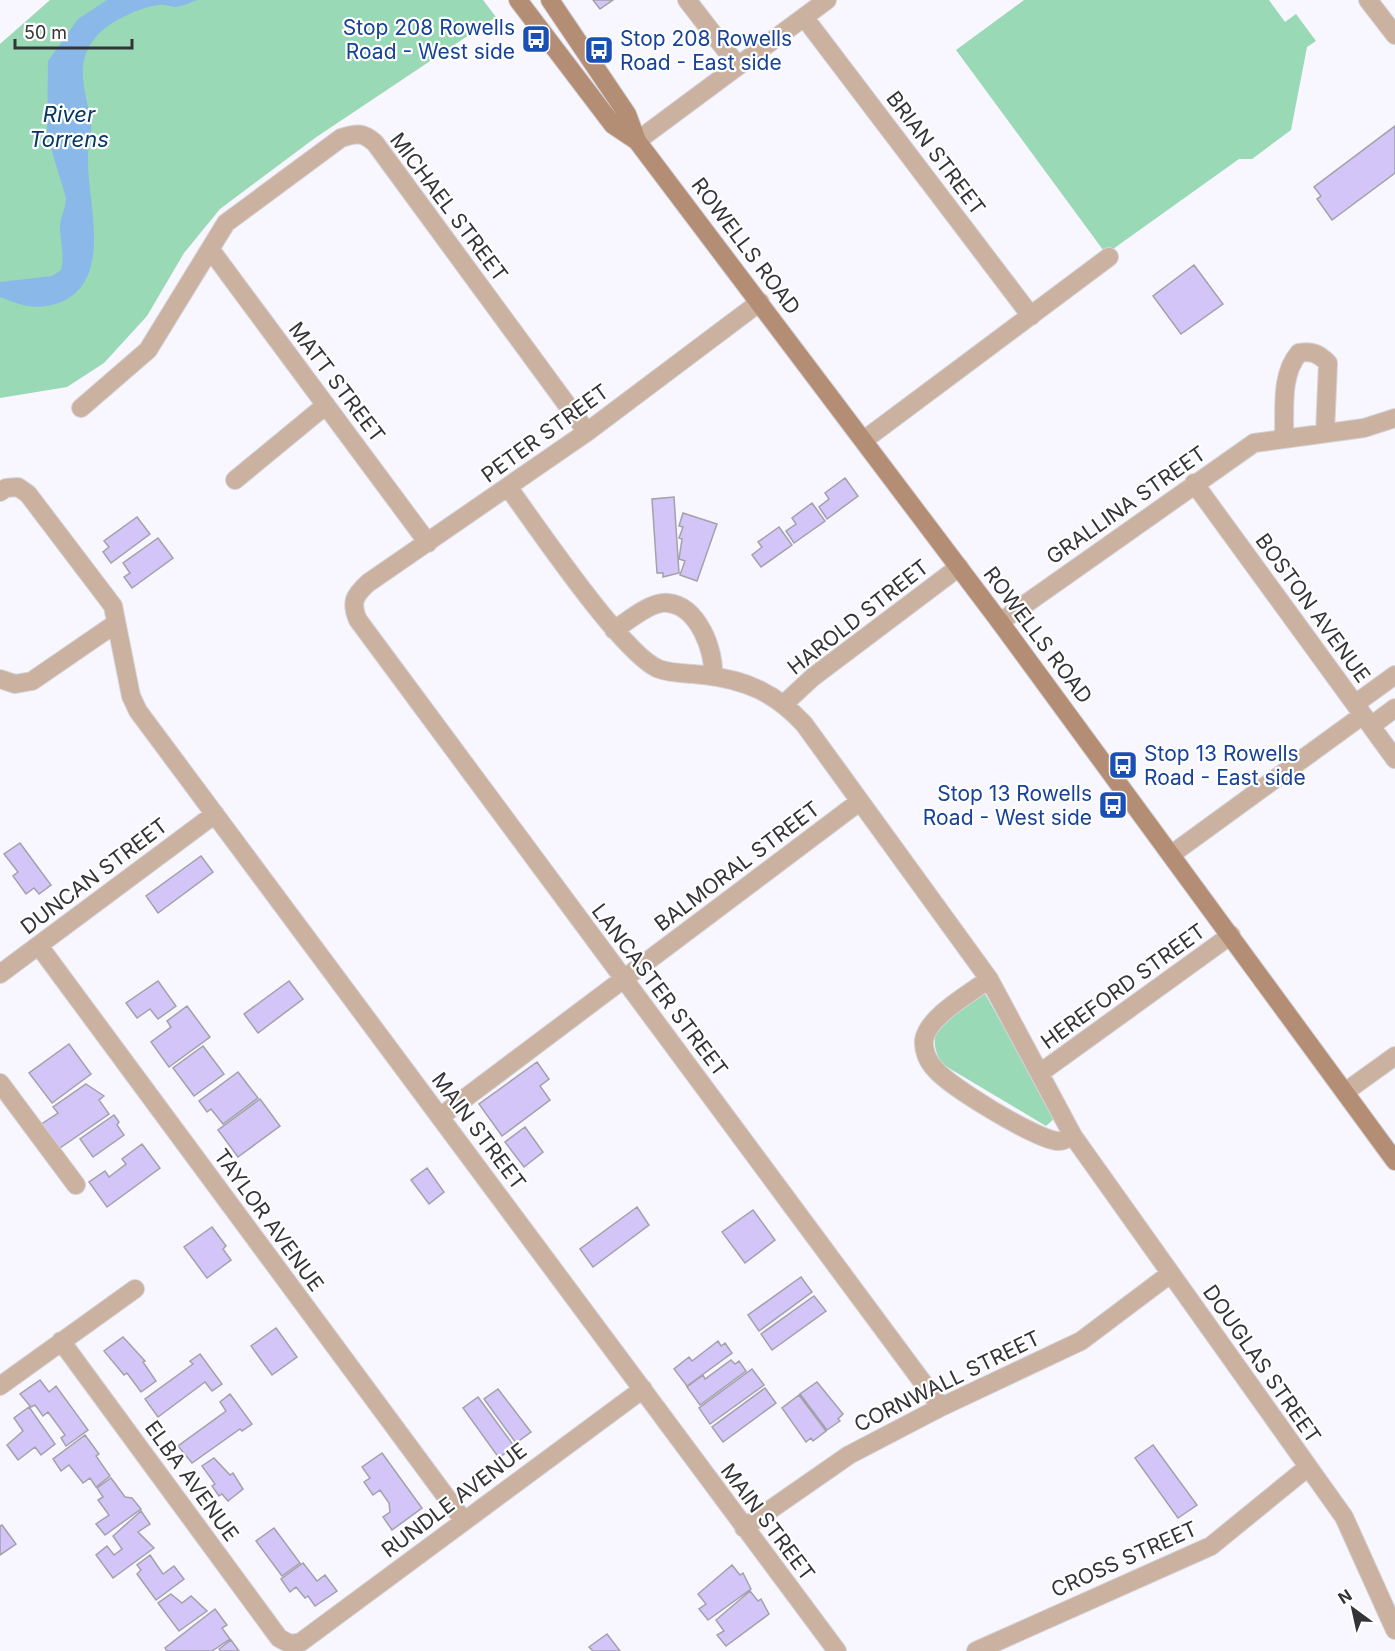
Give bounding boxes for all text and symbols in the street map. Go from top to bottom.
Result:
scale bar [15,12,132,50]
place label: Stop 208 Rowells Road - West side [343,15,515,64]
text: 50 m [24,22,67,43]
bus stop icon: Stop 208 Rowells Road - West side [520,23,552,55]
place label: Stop 208 Rowells Road - East side [620,26,792,75]
bus stop icon: Stop 208 Rowells Road - East side [583,34,615,66]
street label: BRIAN STREET [881,86,991,220]
water label: River Torrens [29,101,109,152]
street label: MICHAEL STREET [385,128,513,286]
street label: ROWELLS ROAD [687,173,805,319]
street label: MATT STREET [284,317,390,447]
street label: PETER STREET [477,379,613,487]
street label: GRALLINA STREET [1042,441,1210,569]
street label: BOSTON AVENUE [1251,529,1375,687]
street label: HAROLD STREET [783,554,933,680]
street label: ROWELLS ROAD [979,562,1097,708]
place label: Stop 13 Rowells Road - East side [1144,741,1306,790]
bus stop icon: Stop 13 Rowells Road - East side [1107,749,1139,781]
place label: Stop 13 Rowells Road - West side [923,781,1092,830]
bus stop icon: Stop 13 Rowells Road - West side [1097,789,1129,821]
street label: BALMORAL STREET [650,796,824,936]
street label: DUNCAN STREET [16,813,172,939]
street label: LANCASTER STREET [587,899,733,1081]
street label: HEREFORD STREET [1036,918,1210,1054]
street label: MAIN STREET [427,1068,531,1194]
street label: TAYLOR AVENUE [209,1144,329,1296]
street label: DOUGLAS STREET [1198,1280,1326,1448]
street label: CORNWALL STREET [850,1325,1044,1437]
street label: ELBA AVENUE [140,1416,244,1546]
street label: RUNDLE AVENUE [377,1437,531,1563]
street label: MAIN STREET [716,1459,820,1585]
street label: CROSS STREET [1047,1516,1201,1602]
north arrow [1323,1579,1383,1639]
text: N [1334,1585,1355,1608]

